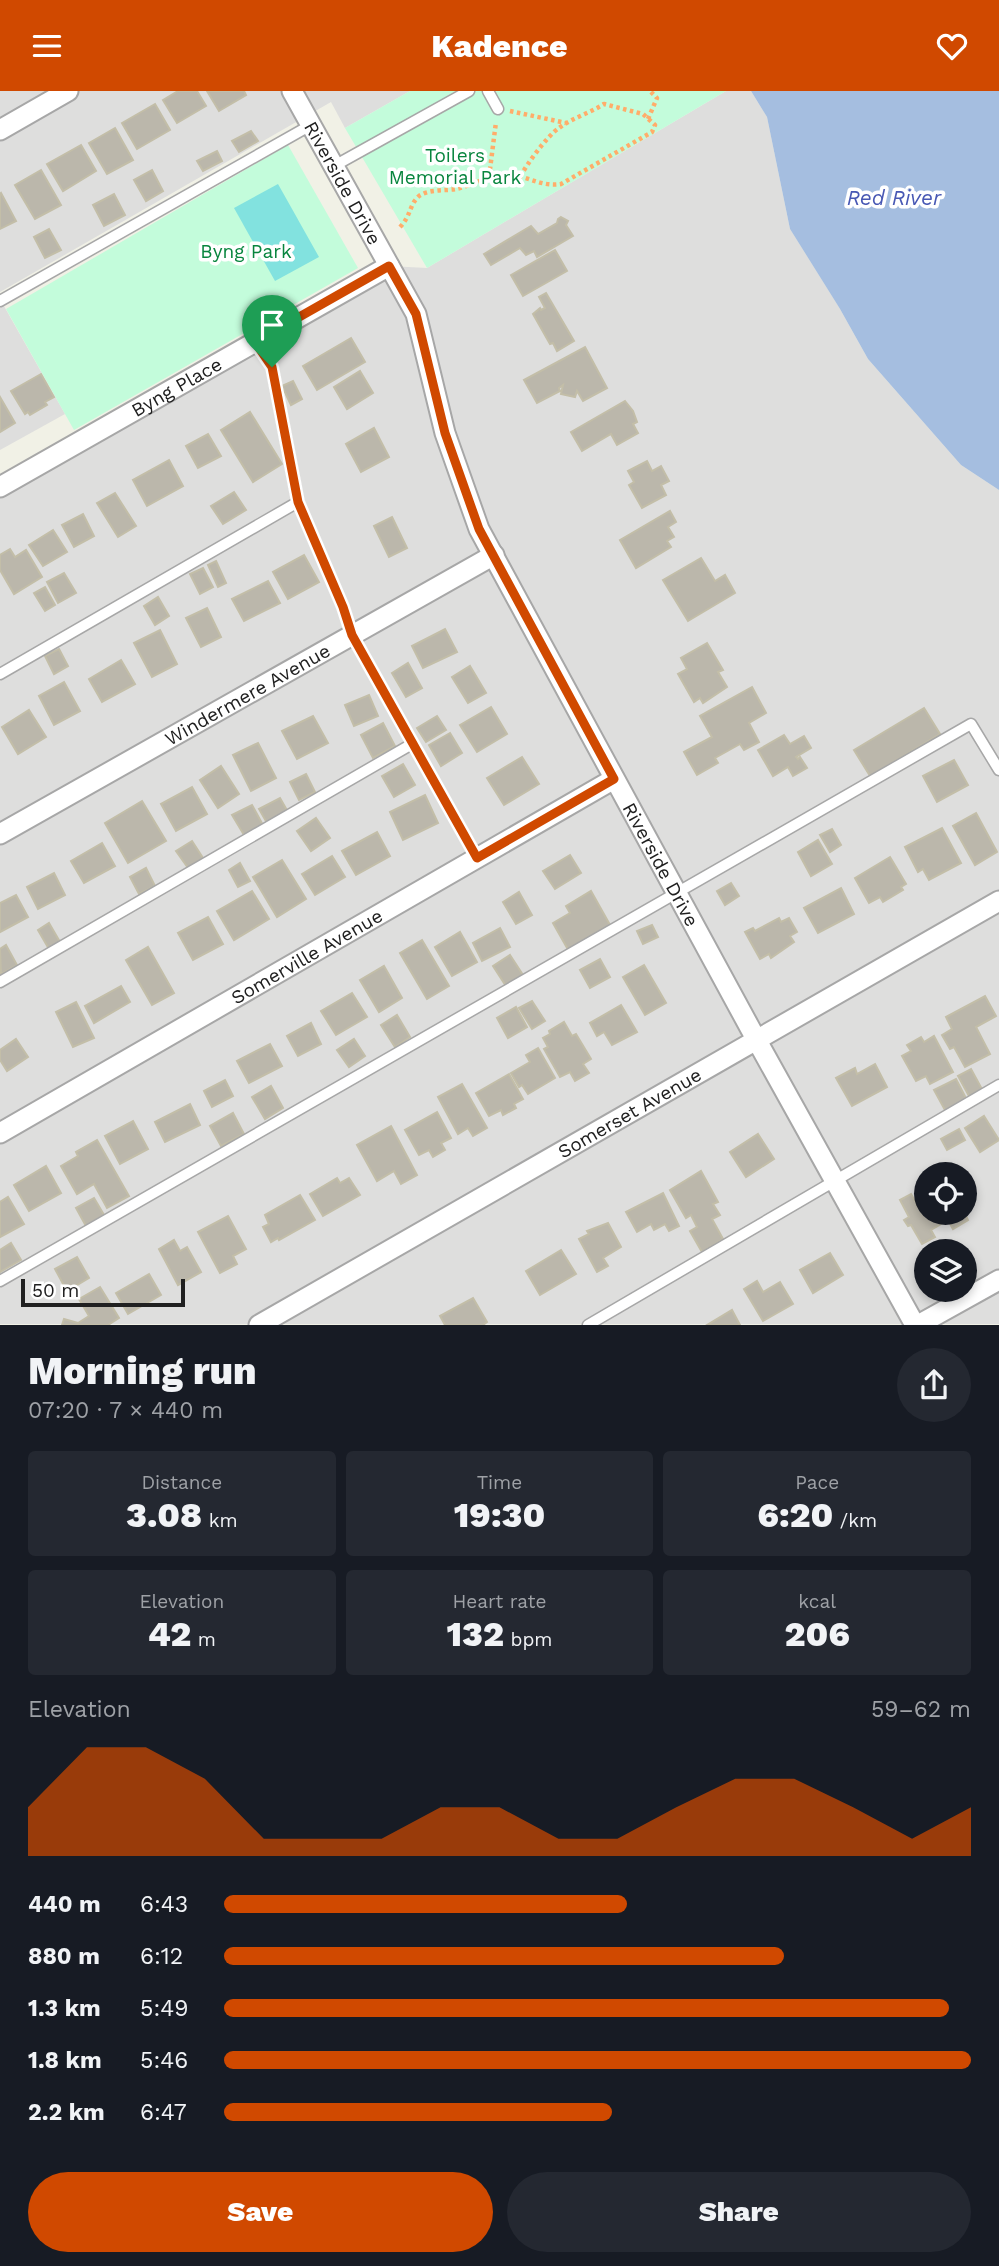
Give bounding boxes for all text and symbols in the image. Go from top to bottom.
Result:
icon: menu [28,27,66,65]
text: Kadence [431,27,568,65]
icon: heart [933,27,971,65]
street label: Riverside Drive [300,117,387,248]
park label: Toilers Memorial Park [389,144,522,189]
water label: Red River [847,185,942,210]
park label: Byng Park [200,240,292,263]
pin [242,295,302,367]
icon: arrive [253,306,291,344]
street label: Byng Place [127,352,226,422]
street label: Windermere Avenue [161,639,334,750]
street label: Riverside Drive [618,798,704,930]
street label: Somerville Avenue [227,904,386,1009]
street label: Somerset Avenue [554,1063,705,1163]
map controls [914,1162,977,1302]
button: locate [914,1162,977,1225]
button: layers [914,1239,977,1302]
scale bar [21,1275,186,1307]
text: 50 m [32,1279,79,1302]
button: share [897,1348,971,1422]
text: Morning run [28,1349,257,1393]
text: 07:20 · 7 × 440 m [28,1397,223,1424]
text: Distance [141,1471,222,1494]
text: Time [477,1471,522,1494]
text: Pace [795,1471,839,1494]
text: 3.08 [126,1494,202,1536]
text: 19:30 [454,1494,545,1536]
text: 6:20 [757,1494,833,1536]
text: km [202,1509,238,1532]
text: /km [833,1509,877,1532]
text: Elevation [139,1590,224,1613]
text: Heart rate [453,1590,546,1613]
text: kcal [798,1590,836,1613]
text: 42 [148,1613,191,1655]
text: 132 [447,1613,504,1655]
text: 206 [784,1613,850,1655]
text: m [191,1628,216,1651]
text: bpm [504,1628,552,1651]
text: Elevation [28,1696,131,1723]
text: 59–62 m [871,1696,971,1723]
text: 440 m [28,1891,101,1918]
text: 6:43 [140,1891,188,1918]
text: 880 m [28,1943,100,1970]
text: 6:12 [140,1943,183,1970]
text: 1.3 km [28,1995,101,2022]
text: 5:49 [140,1995,188,2022]
text: 1.8 km [28,2047,102,2074]
text: 5:46 [140,2047,188,2074]
text: 2.2 km [28,2099,105,2126]
text: 6:47 [140,2099,187,2126]
button: Save [28,2172,493,2252]
button: Share [507,2172,971,2252]

